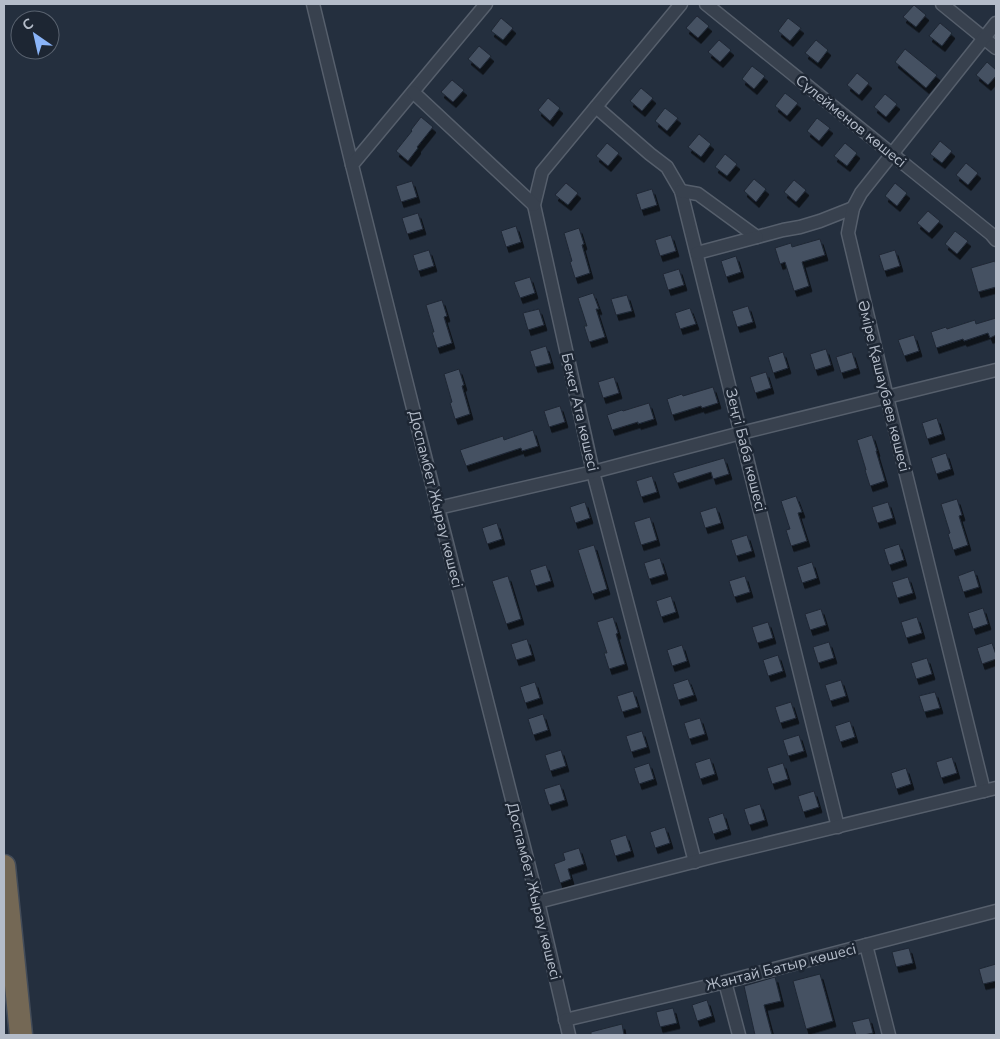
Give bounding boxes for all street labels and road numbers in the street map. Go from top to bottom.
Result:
street label: Сүлейменов көшесі [791,70,911,172]
street label: Әміре Қашаубаев көшесі [853,298,915,474]
street label: Бекет Ата көшесі [557,351,603,473]
street label: Зеңгі Баба көшесі [721,386,771,514]
street label: Доспамбет Жырау көшесі [404,408,468,590]
street label: Доспамбет Жырау көшесі [502,800,566,982]
street label: Жантай Батыр көшесі [704,939,858,995]

